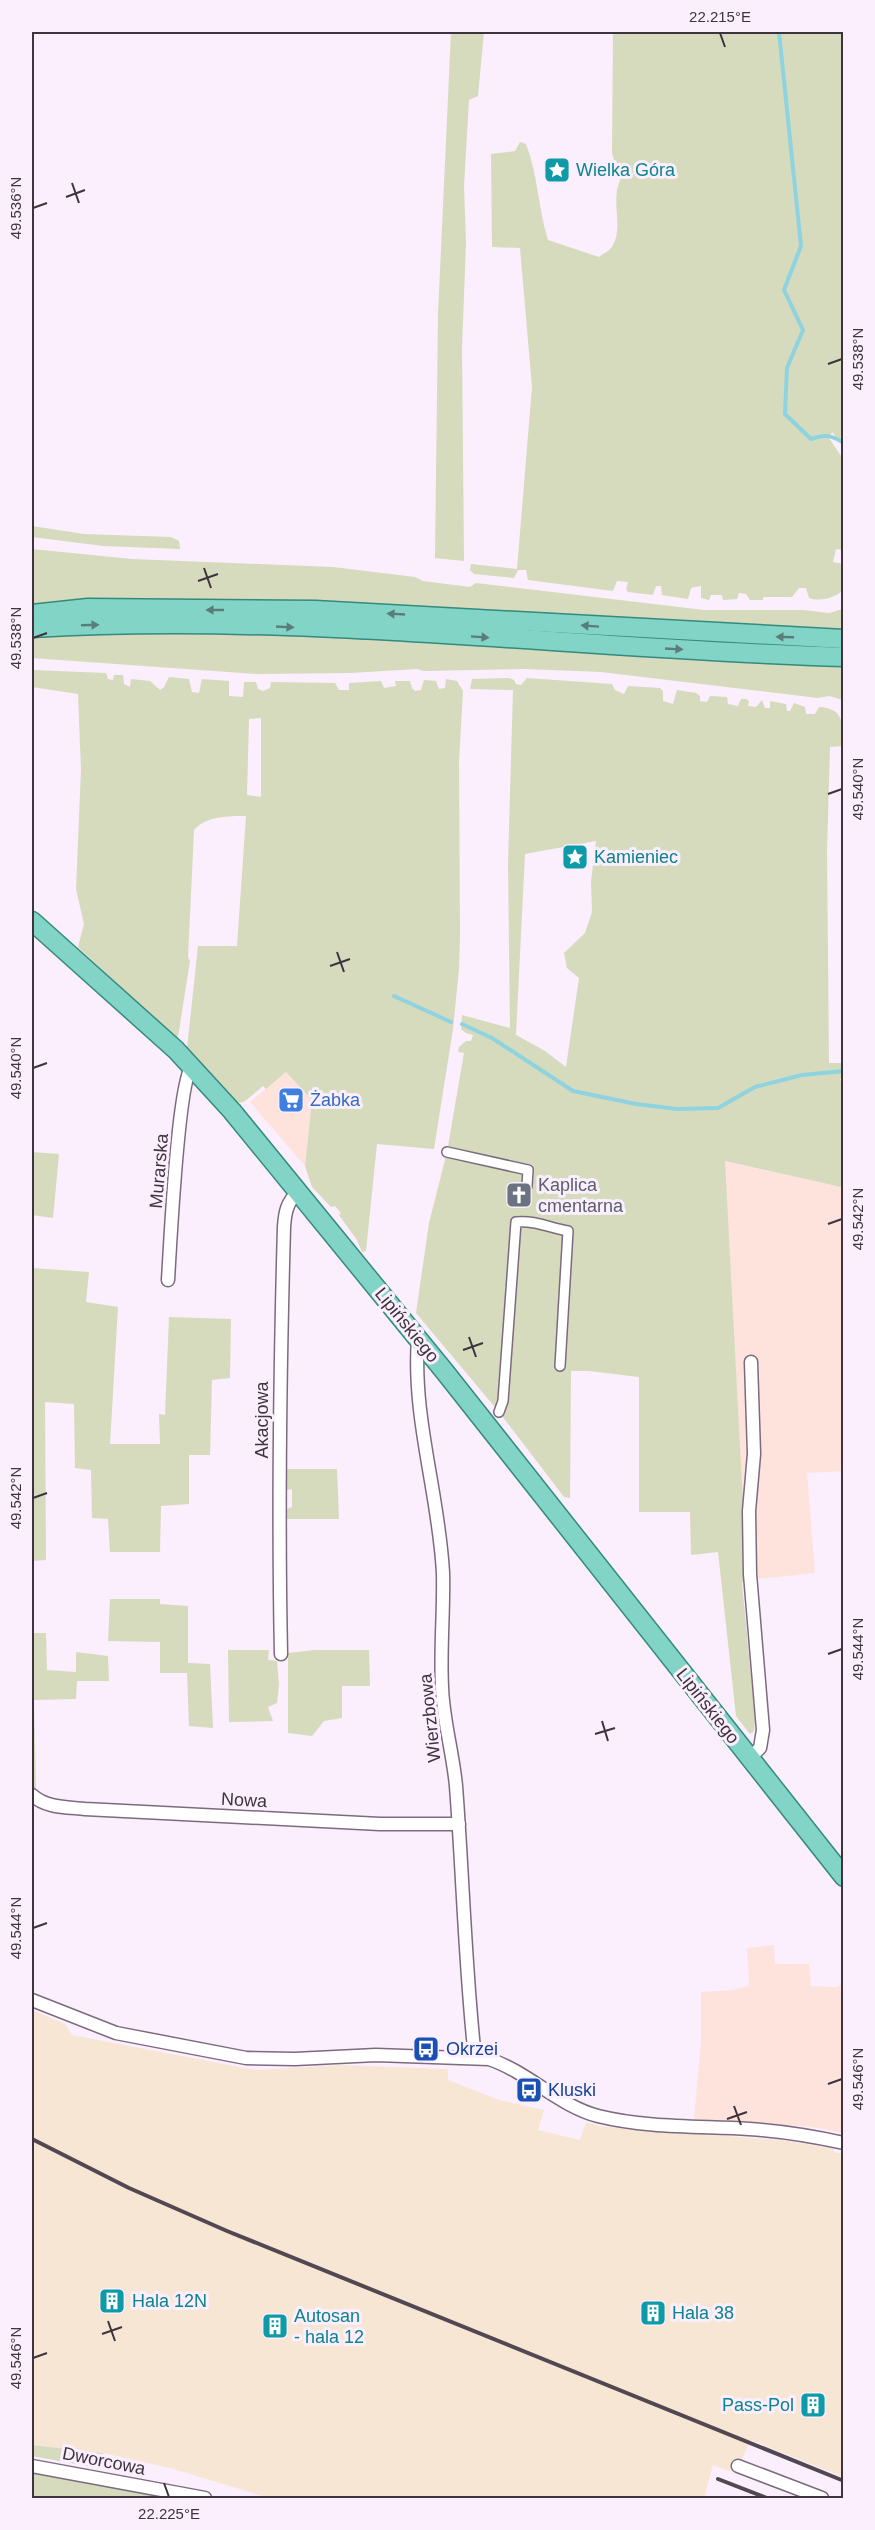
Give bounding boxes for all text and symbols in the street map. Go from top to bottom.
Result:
text: 22.215°E [689,8,751,25]
place icon: Wielka Góra [542,155,572,185]
place label: Wielka Góra [576,160,676,180]
text: 49.536°N [7,177,24,239]
text: 49.538°N [849,328,866,390]
one-way arrow [205,605,224,615]
text: 49.538°N [7,607,24,669]
one-way arrow [386,609,405,619]
one-way arrow [80,620,99,630]
one-way arrow [581,621,600,631]
one-way arrow [275,622,294,631]
one-way arrow [470,632,489,641]
one-way arrow [776,633,795,642]
one-way arrow [665,644,684,653]
text: 49.540°N [849,758,866,820]
place icon: Kamieniec [560,842,590,872]
place label: Kamieniec [594,847,678,867]
text: 49.540°N [7,1037,24,1099]
supermarket icon: Żabka [276,1085,306,1115]
place label: Żabka [310,1090,361,1110]
street label: Murarska [146,1132,172,1209]
place label: Kaplica cmentarna [538,1175,624,1216]
church icon: Kaplica cmentarna [504,1180,534,1210]
text: 49.542°N [849,1188,866,1250]
street label: Lipińskiego [371,1284,443,1366]
street label: Akacjowa [252,1380,272,1459]
text: 49.542°N [7,1467,24,1529]
text: 49.544°N [849,1618,866,1680]
street label: Lipińskiego [672,1664,744,1748]
street label: Wierzbowa [415,1672,445,1763]
street label: Nowa [220,1789,268,1811]
text: 49.544°N [7,1897,24,1959]
bus stop icon: Okrzei [411,2034,441,2064]
place label: Okrzei [446,2039,498,2059]
text: 49.546°N [849,2048,866,2110]
bus stop icon: Kluski [514,2075,544,2105]
place label: Kluski [548,2080,596,2100]
building icon: Hala 12N [97,2286,127,2316]
place label: Hala 12N [132,2291,207,2311]
building icon: Hala 38 [638,2298,668,2328]
place label: Hala 38 [672,2303,734,2323]
place label: Autosan - hala 12 [294,2306,364,2347]
building icon: Autosan - hala 12 [260,2311,290,2341]
text: 49.546°N [7,2327,24,2389]
building icon: Pass-Pol [798,2390,828,2420]
place label: Pass-Pol [722,2395,794,2415]
street label: Dworcowa [61,2443,148,2479]
text: 22.225°E [138,2505,200,2522]

